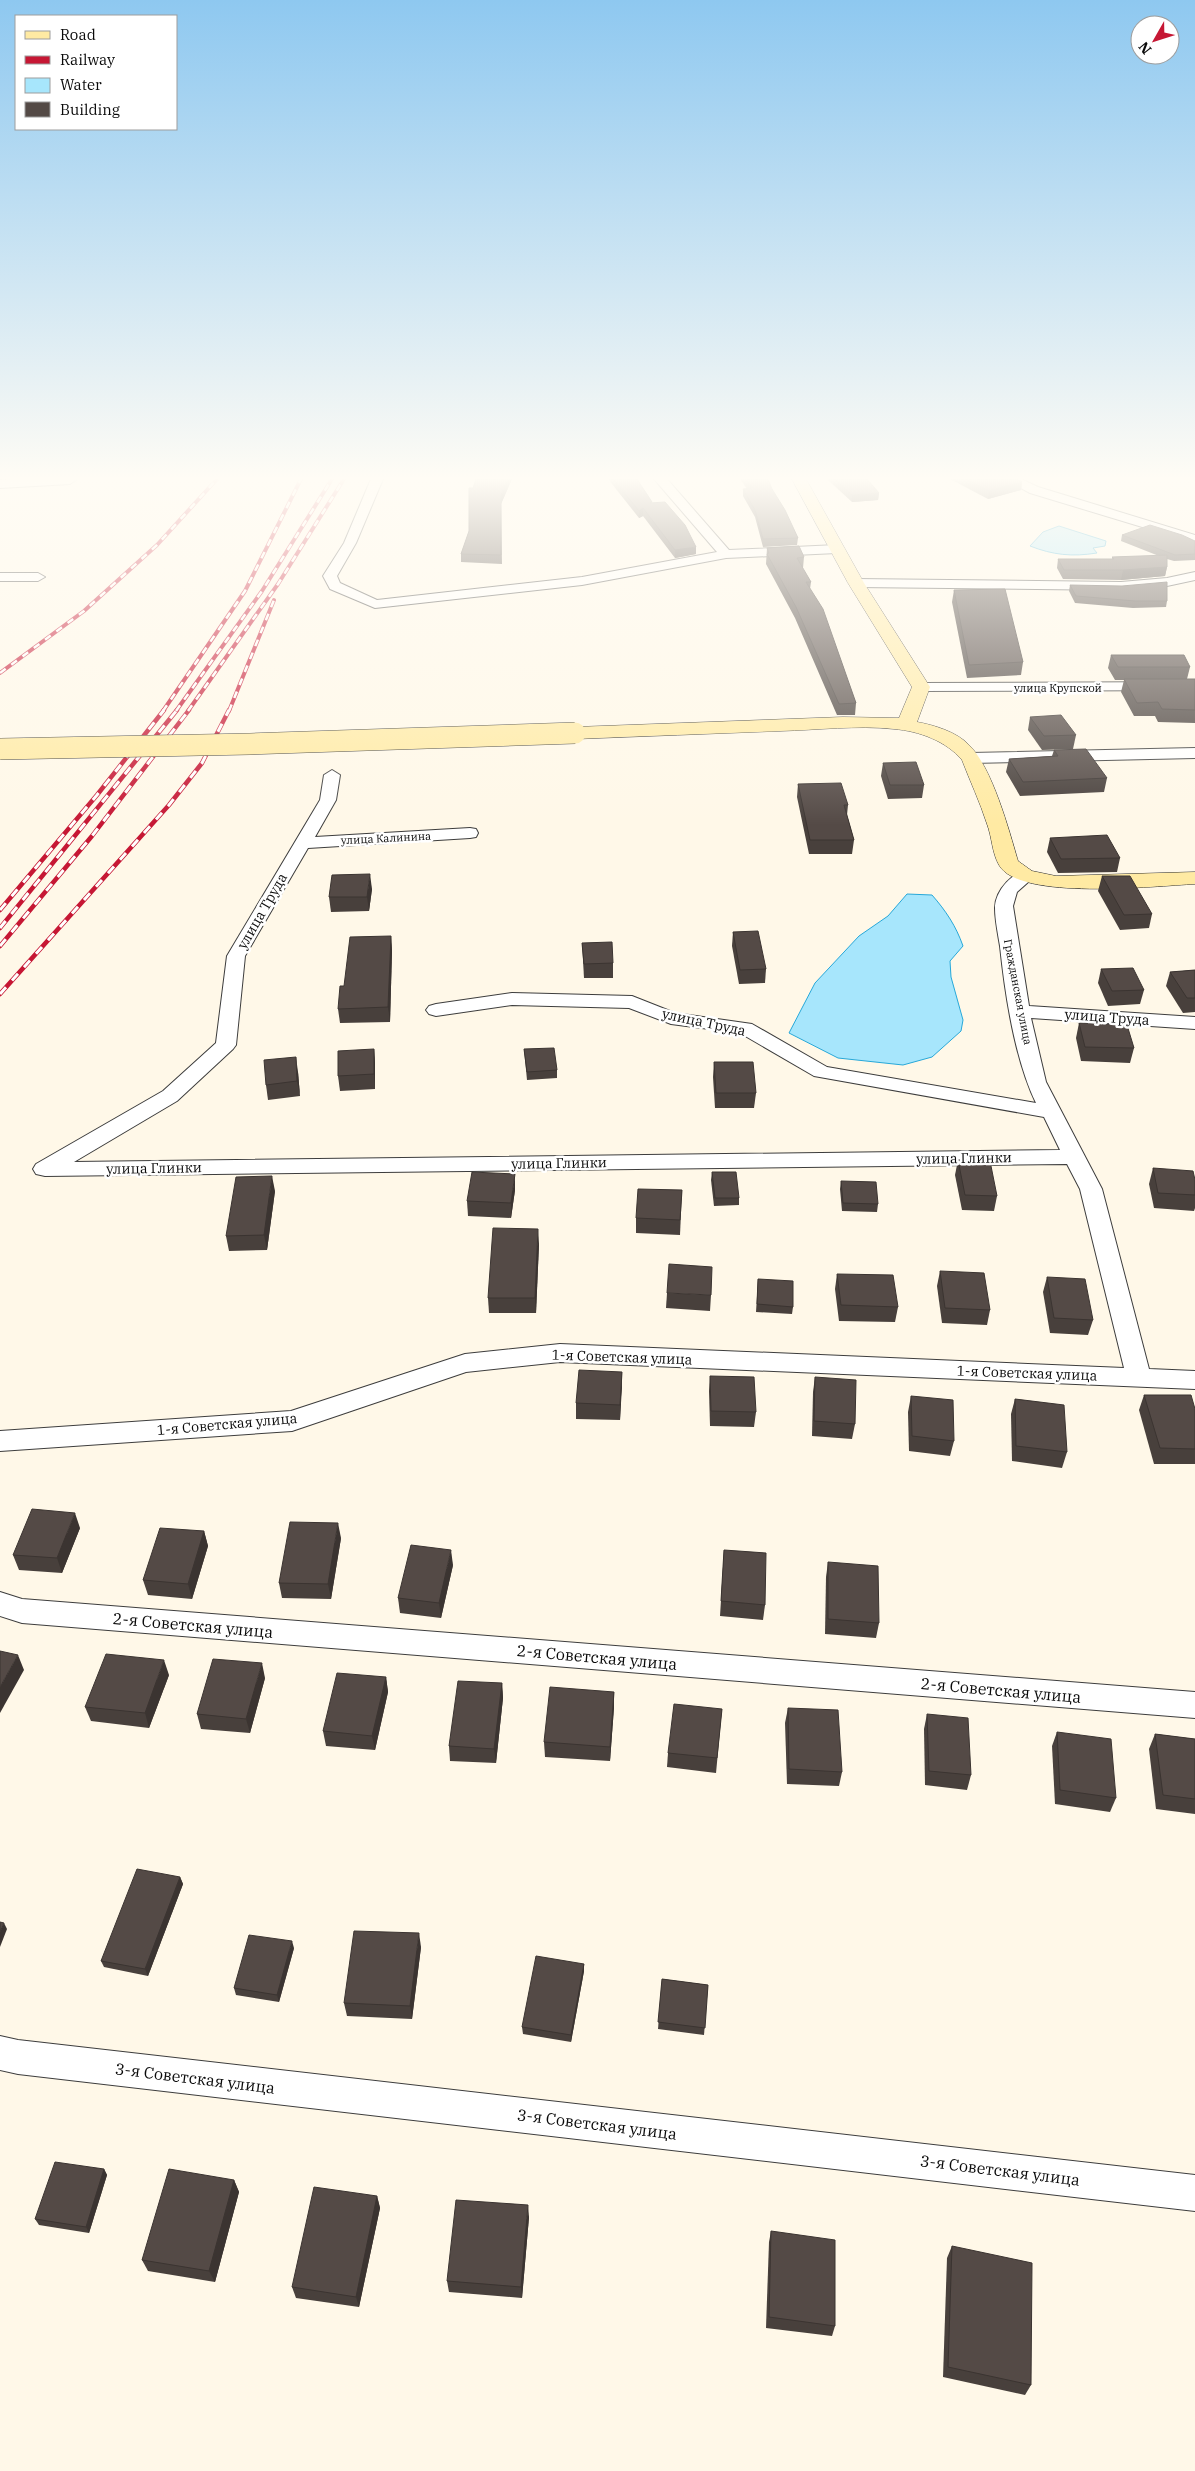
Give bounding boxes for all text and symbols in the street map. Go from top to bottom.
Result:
legend [15,15,178,130]
north arrow [1130,15,1180,65]
text: Road [60,25,96,44]
text: N [1134,38,1155,58]
text: Railway [60,50,115,69]
text: Water [60,75,102,94]
text: Building [60,100,120,119]
street label: улица Крупской [1014,681,1102,695]
street label: улица Калинина [341,829,431,847]
street label: улица Труда [233,869,291,952]
street label: Гражданская улица [1001,938,1035,1046]
street label: улица Труда [660,1004,748,1040]
street label: улица Труда [1064,1005,1150,1029]
street label: улица Глинки [916,1148,1012,1168]
street label: улица Глинки [511,1153,607,1173]
street label: улица Глинки [106,1158,202,1178]
street label: 1-я Советская улица [551,1346,693,1368]
street label: 1-я Советская улица [956,1362,1098,1384]
street label: 1-я Советская улица [156,1409,298,1439]
street label: 2-я Советская улица [112,1608,274,1642]
street label: 2-я Советская улица [516,1640,678,1674]
street label: 2-я Советская улица [920,1673,1082,1707]
street label: 3-я Советская улица [114,2058,276,2098]
street label: 3-я Советская улица [516,2104,678,2144]
street label: 3-я Советская улица [919,2150,1081,2190]

